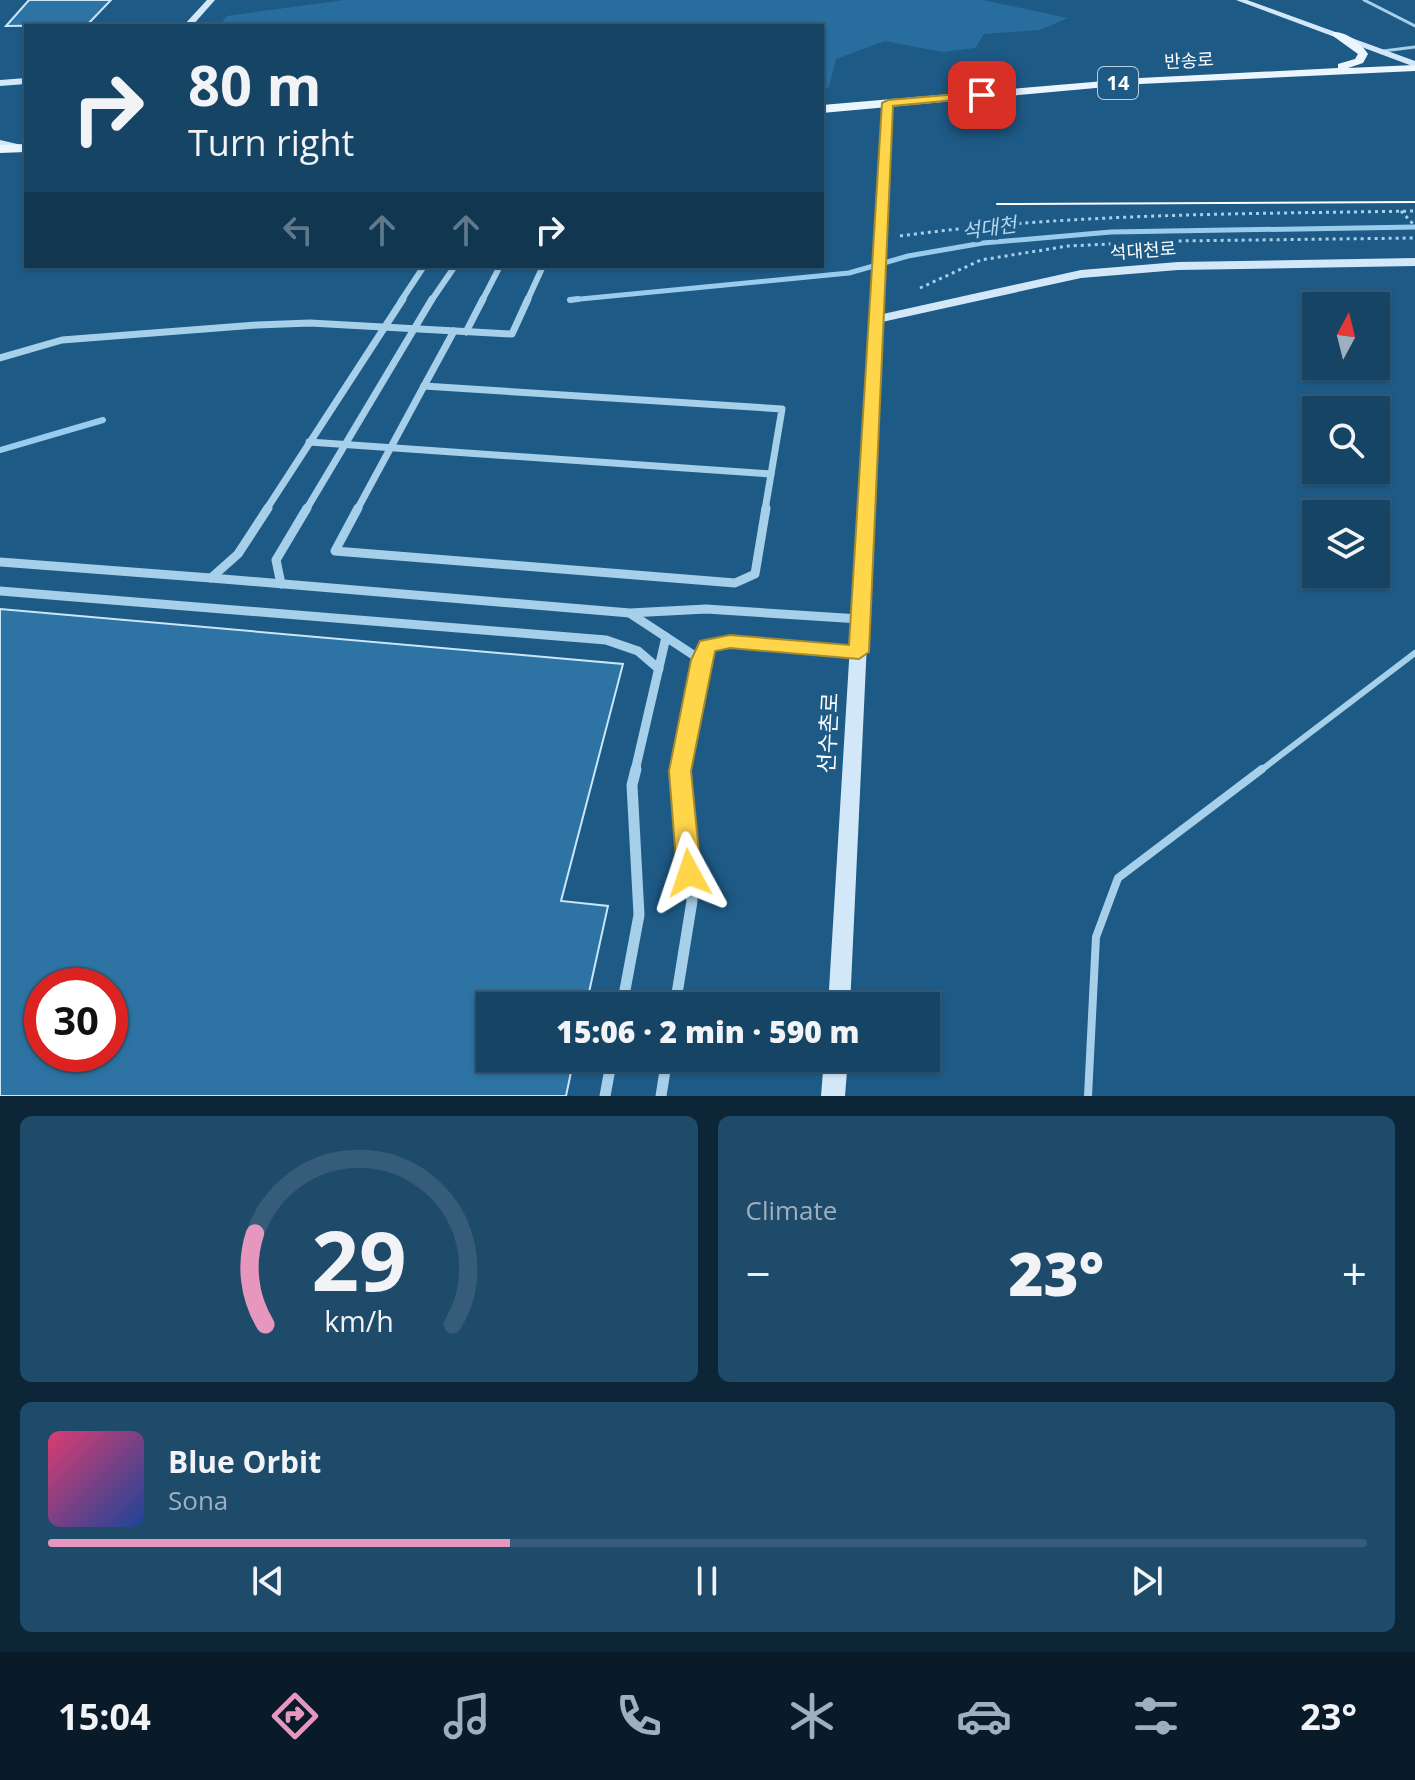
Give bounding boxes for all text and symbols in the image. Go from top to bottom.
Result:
text: 80 m [188,46,322,122]
street label: 반송로 [1164,47,1214,73]
icon: right [56,56,160,160]
pin [948,61,1016,129]
road number: 14 [1098,67,1138,99]
icon: arrive [960,73,1004,117]
text: Turn right [188,118,354,167]
icon: left [276,208,320,252]
icon: ahead [360,208,404,252]
icon: ahead [444,208,488,252]
icon: right [528,208,572,252]
water label: 석대천 [960,210,1021,245]
street label: 석대천로 [1109,236,1177,264]
north arrow [1302,292,1390,380]
map controls [1302,292,1390,588]
button: search [1302,396,1390,484]
button: layers [1302,500,1390,588]
street label: 선수촌로 [810,692,844,774]
position arrow [647,831,731,915]
speed limit sign: 30 [24,968,128,1072]
text: 15:06 · 2 min · 590 m [556,1011,860,1052]
text: Climate [746,1192,837,1228]
text: 29 [311,1202,406,1315]
text: 23° [1008,1232,1104,1314]
text: − [746,1243,771,1303]
text: + [1342,1243,1367,1303]
text: km/h [324,1301,393,1340]
text: Blue Orbit [168,1441,321,1482]
text: Sona [168,1482,228,1518]
icon: previous [246,1559,290,1603]
icon: pause [685,1559,729,1603]
icon: next [1125,1559,1169,1603]
icon: directions [267,1688,323,1744]
icon: music [439,1688,495,1744]
icon: phone [611,1688,667,1744]
icon: climate [784,1688,840,1744]
icon: car [956,1688,1012,1744]
icon: filters [1128,1688,1184,1744]
text: 15:04 [58,1692,151,1741]
text: 23° [1300,1692,1357,1741]

